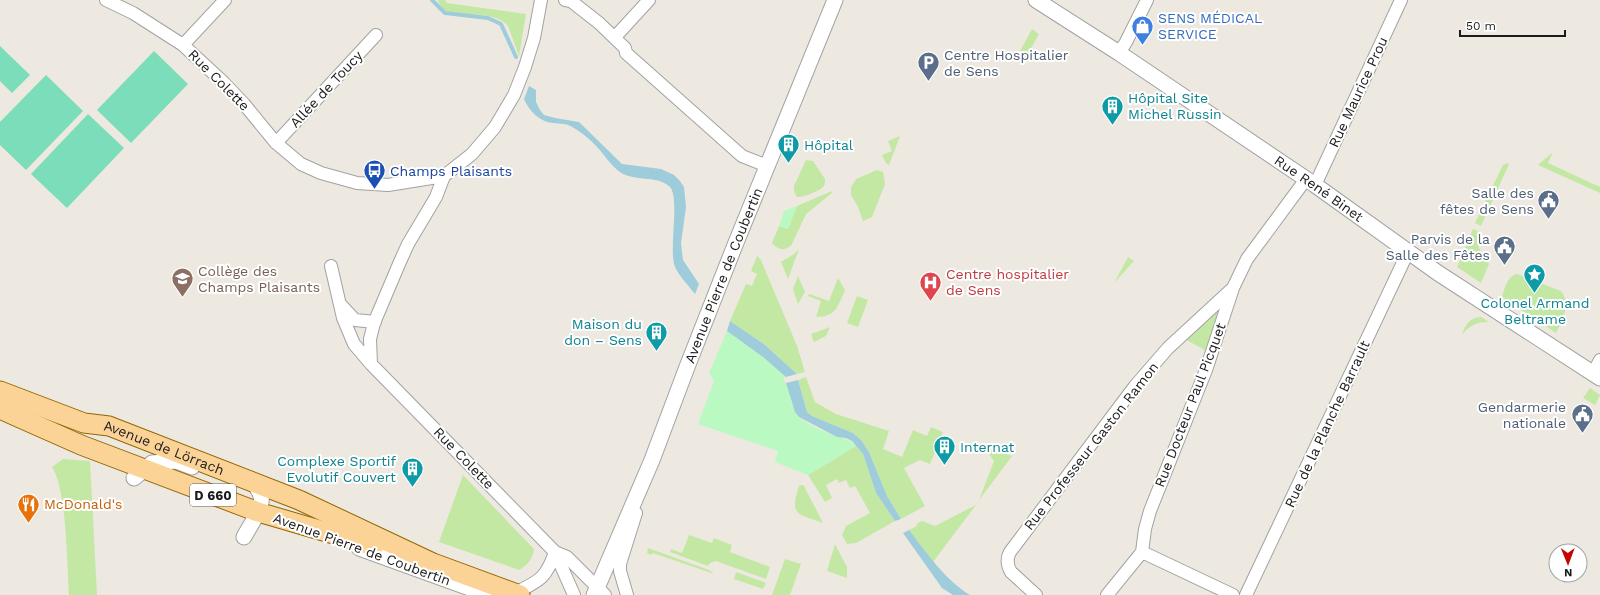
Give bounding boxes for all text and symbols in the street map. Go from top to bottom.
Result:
place label: SENS MÉDICAL SERVICE [1158,10,1262,42]
scale bar [1460,12,1565,38]
shop icon: SENS MÉDICAL SERVICE [1129,13,1155,46]
text: 50 m [1466,19,1496,33]
street label: Rue Maurice Prou [1325,34,1391,150]
street label: Rue Colette [185,46,253,114]
street label: Allée de Toucy [286,47,366,131]
place label: Centre Hospitalier de Sens [944,47,1069,79]
parking icon: Centre Hospitalier de Sens [915,50,941,83]
place label: Hôpital Site Michel Russin [1128,90,1222,122]
building icon: Hôpital Site Michel Russin [1100,93,1126,126]
building icon: Hôpital [775,132,801,165]
place label: Hôpital [804,137,854,153]
street label: Rue René Binet [1271,152,1367,225]
bus stop icon: Champs Plaisants [361,158,387,191]
place label: Champs Plaisants [390,163,512,179]
street label: Avenue Pierre de Coubertin [681,185,766,365]
place label: Salle des fêtes de Sens [1440,185,1534,217]
public building icon: Salle des fêtes de Sens [1536,188,1562,221]
place label: Parvis de la Salle des Fêtes [1386,231,1490,263]
public building icon: Parvis de la Salle des Fêtes [1492,234,1518,267]
place icon: Colonel Armand Beltrame [1522,262,1548,295]
place label: Collège des Champs Plaisants [198,263,320,295]
school or university icon: Collège des Champs Plaisants [169,266,195,299]
place label: Centre hospitalier de Sens [946,266,1069,298]
hospital icon: Centre hospitalier de Sens [918,269,944,302]
place label: Colonel Armand Beltrame [1480,295,1590,327]
place label: Maison du don – Sens [564,316,642,348]
building icon: Maison du don – Sens [644,319,670,352]
street label: Rue Docteur Paul Picquet [1151,320,1229,489]
street label: Rue de la Planche Barrault [1281,338,1373,510]
street label: Rue Professeur Gaston Ramon [1020,359,1162,533]
place label: Gendarmerie nationale [1478,399,1566,431]
public building icon: Gendarmerie nationale [1569,402,1595,435]
street label: Avenue de Lörrach [103,417,227,478]
street label: Rue Colette [431,424,497,492]
building icon: Internat [932,434,958,467]
place label: Internat [960,439,1015,455]
place label: Complexe Sportif Evolutif Couvert [277,453,396,485]
building icon: Complexe Sportif Evolutif Couvert [399,456,425,489]
road number: D 660 [190,484,236,506]
restaurant icon: McDonald's [16,491,42,524]
place label: McDonald's [44,496,122,512]
street label: Avenue Pierre de Coubertin [271,509,453,589]
north arrow [1548,543,1588,583]
text: N [1564,566,1572,579]

